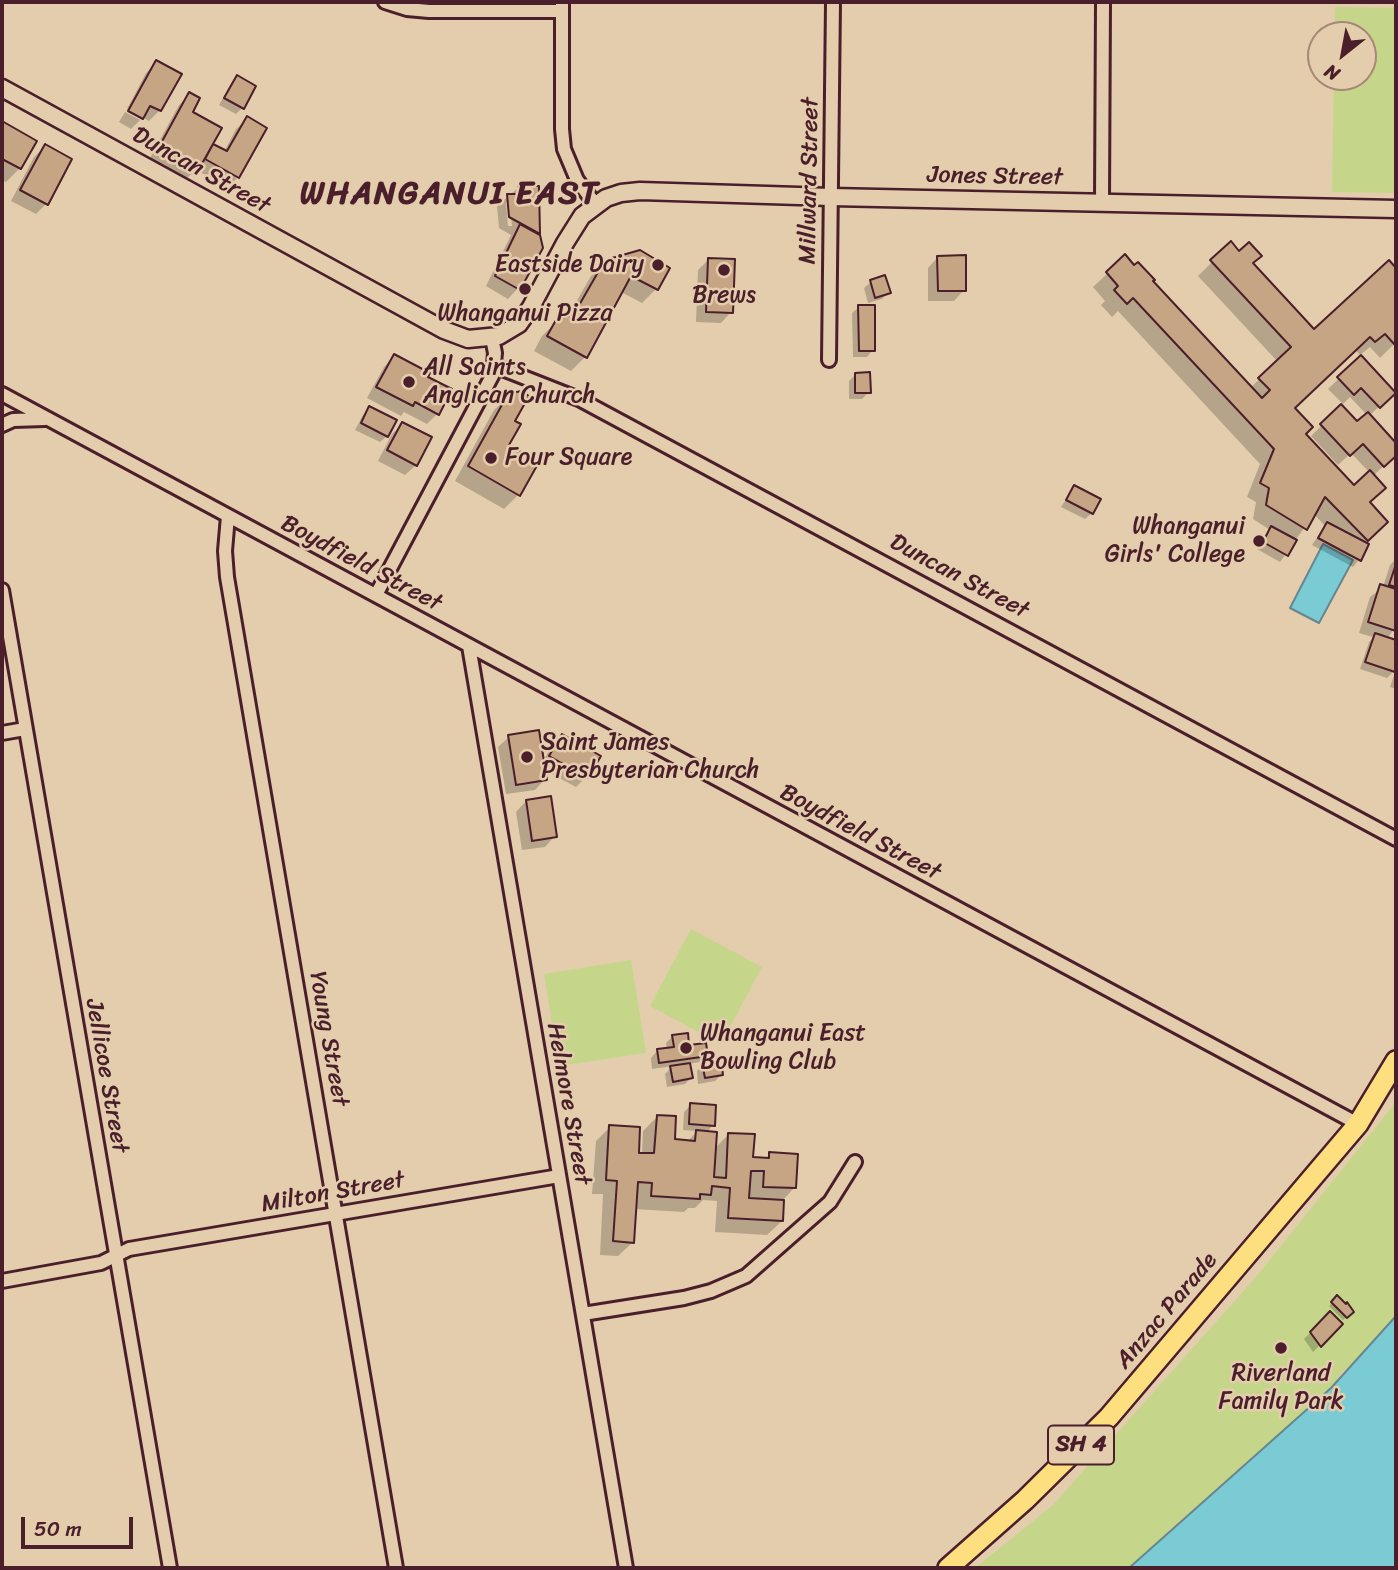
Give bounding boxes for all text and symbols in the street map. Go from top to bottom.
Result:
north arrow [1307,21,1377,91]
text: N [1318,55,1346,90]
street label: Millward Street [794,97,826,265]
street label: Duncan Street [127,121,275,221]
street label: Jones Street [927,161,1063,193]
district label: WHANGANUI EAST [302,176,598,214]
place label: Eastside Dairy [495,251,644,279]
marker: Eastside Dairy [650,257,666,273]
marker: Brews [716,262,732,278]
marker: Whanganui Pizza [517,281,533,297]
place label: Brews [692,282,756,310]
place label: Whanganui Pizza [438,300,612,328]
place label: All Saints Anglican Church [423,354,595,410]
marker: All Saints Anglican Church [401,374,417,390]
place label: Four Square [505,444,632,472]
marker: Four Square [483,450,499,466]
street label: Boydfield Street [276,510,446,618]
place label: Whanganui Girls' College [1105,513,1245,569]
street label: Duncan Street [885,528,1033,626]
marker: Whanganui Girls' College [1251,533,1267,549]
place label: Saint James Presbyterian Church [541,729,759,785]
marker: Saint James Presbyterian Church [519,749,535,765]
street label: Boydfield Street [775,779,945,887]
street label: Young Street [302,969,354,1109]
street label: Jellicoe Street [78,997,134,1155]
place label: Whanganui East Bowling Club [700,1020,866,1076]
street label: Helmore Street [540,1021,596,1187]
marker: Whanganui East Bowling Club [678,1040,694,1056]
street label: Milton Street [259,1166,407,1220]
street label: Anzac Parade [1110,1247,1224,1375]
marker: Riverland Family Park [1273,1340,1289,1356]
place label: Riverland Family Park [1219,1360,1343,1416]
road number: SH 4 [1048,1426,1114,1464]
scale bar [24,1504,136,1548]
text: 50 m [34,1510,82,1548]

